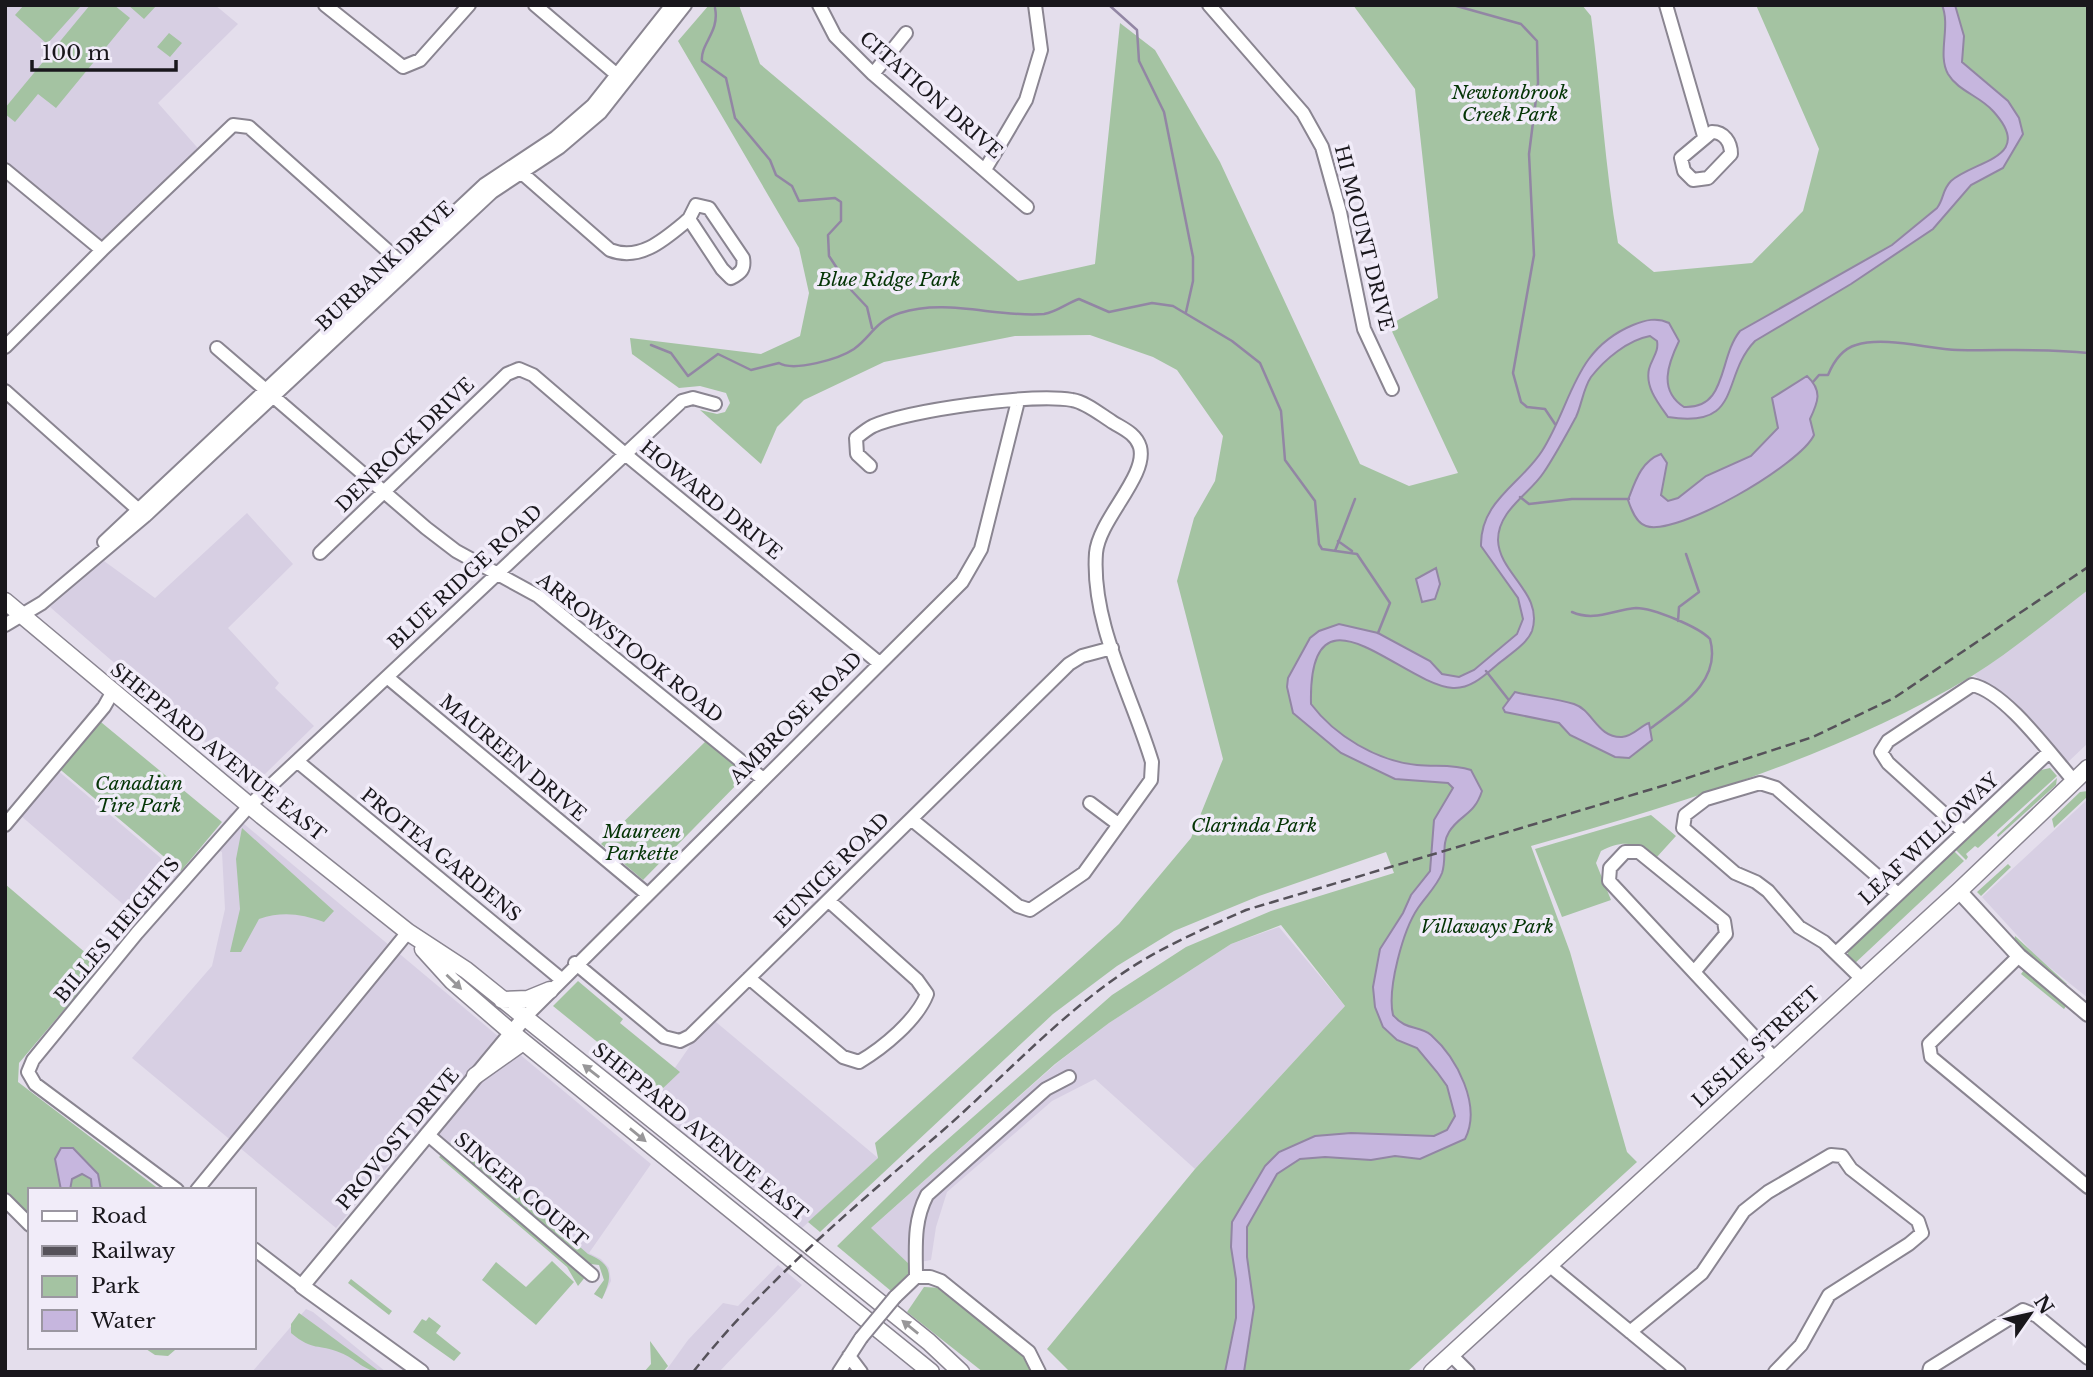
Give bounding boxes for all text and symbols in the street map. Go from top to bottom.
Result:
street label: CITATION DRIVE [855,27,1007,163]
scale bar [32,28,175,72]
text: 100 m [42,40,110,66]
park label: Newtonbrook Creek Park [1450,81,1569,126]
street label: HI MOUNT DRIVE [1330,143,1398,333]
street label: BURBANK DRIVE [311,196,459,336]
park label: Blue Ridge Park [817,268,960,291]
street label: DENROCK DRIVE [331,373,479,517]
street label: HOWARD DRIVE [635,436,787,564]
street label: BLUE RIDGE ROAD [383,500,547,654]
street label: ARROWSTOOK ROAD [532,568,728,728]
street label: AMBROSE ROAD [724,647,867,790]
street label: SHEPPARD AVENUE EAST [106,658,330,846]
street label: MAUREEN DRIVE [435,690,591,826]
street label: LEAF WILLOWAY [1854,768,2004,910]
park label: Canadian Tire Park [95,772,183,817]
street label: PROTEA GARDENS [356,783,526,927]
street label: EUNICE ROAD [770,808,894,932]
park label: Clarinda Park [1191,814,1317,837]
park label: Maureen Parkette [602,820,681,865]
street label: BILLES HEIGHTS [50,853,184,1007]
park label: Villaways Park [1420,915,1554,938]
one-way arrow [445,973,462,989]
street label: LESLIE STREET [1687,982,1825,1112]
street label: SHEPPARD AVENUE EAST [588,1038,812,1226]
one-way arrow [582,1063,600,1078]
street label: PROVOST DRIVE [332,1064,464,1214]
one-way arrow [629,1127,646,1142]
street label: SINGER COURT [450,1128,592,1252]
legend [28,1188,256,1349]
text: Road [91,1203,147,1229]
text: Railway [91,1238,176,1264]
text: Park [91,1273,140,1299]
north arrow [1995,1279,2065,1349]
text: N [2029,1291,2058,1319]
text: Water [90,1308,155,1334]
one-way arrow [901,1320,918,1335]

